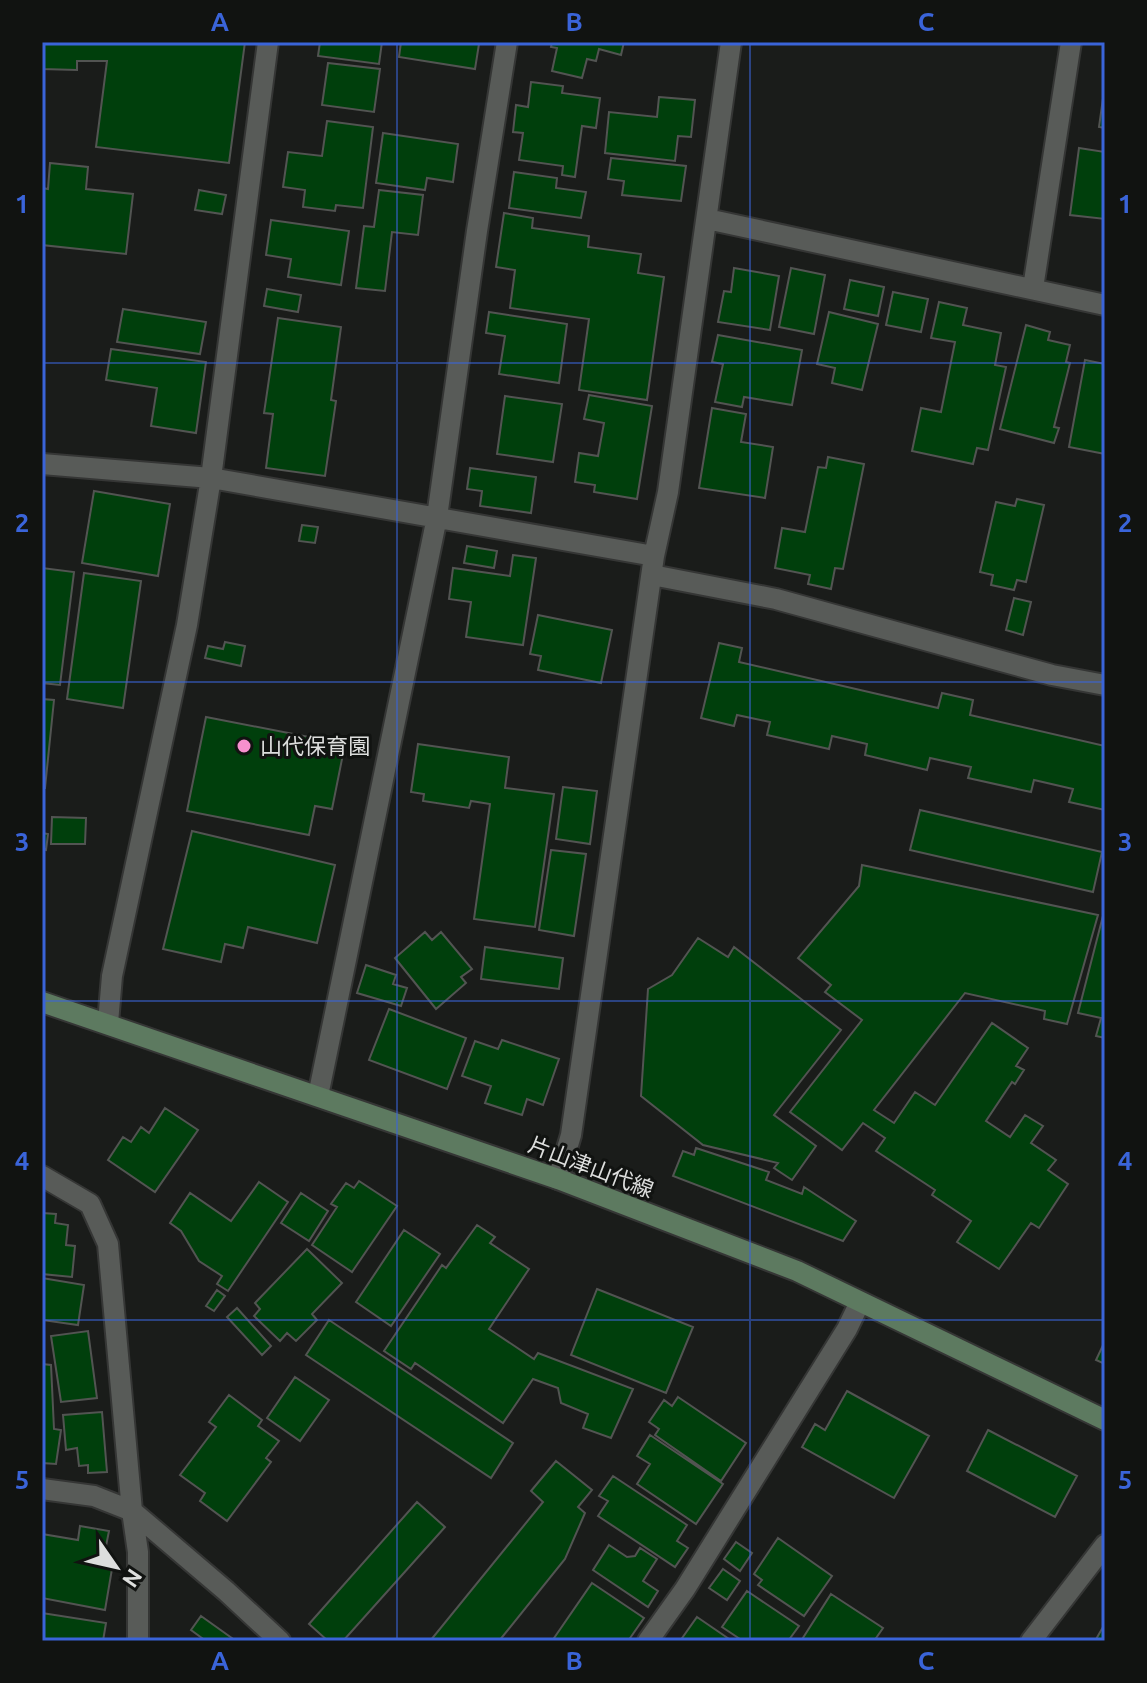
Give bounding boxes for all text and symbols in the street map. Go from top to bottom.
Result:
text: A [211,7,230,36]
text: B [565,7,583,36]
text: C [918,7,935,36]
text: 1 [15,189,29,218]
text: 1 [1118,189,1132,218]
text: 2 [15,508,29,537]
text: 2 [1118,508,1132,537]
place label: 山代保育園 [260,733,370,758]
marker: 山代保育園 [235,737,253,755]
text: 3 [15,827,29,856]
text: 3 [1118,827,1132,856]
street label: 片山津山代線 [525,1131,657,1202]
text: 4 [15,1146,29,1175]
text: 4 [1118,1146,1132,1175]
text: 5 [15,1465,29,1494]
text: 5 [1118,1465,1132,1494]
north arrow [76,1527,156,1607]
text: N [118,1565,148,1592]
text: A [211,1646,230,1675]
text: B [565,1646,583,1675]
text: C [918,1646,935,1675]

